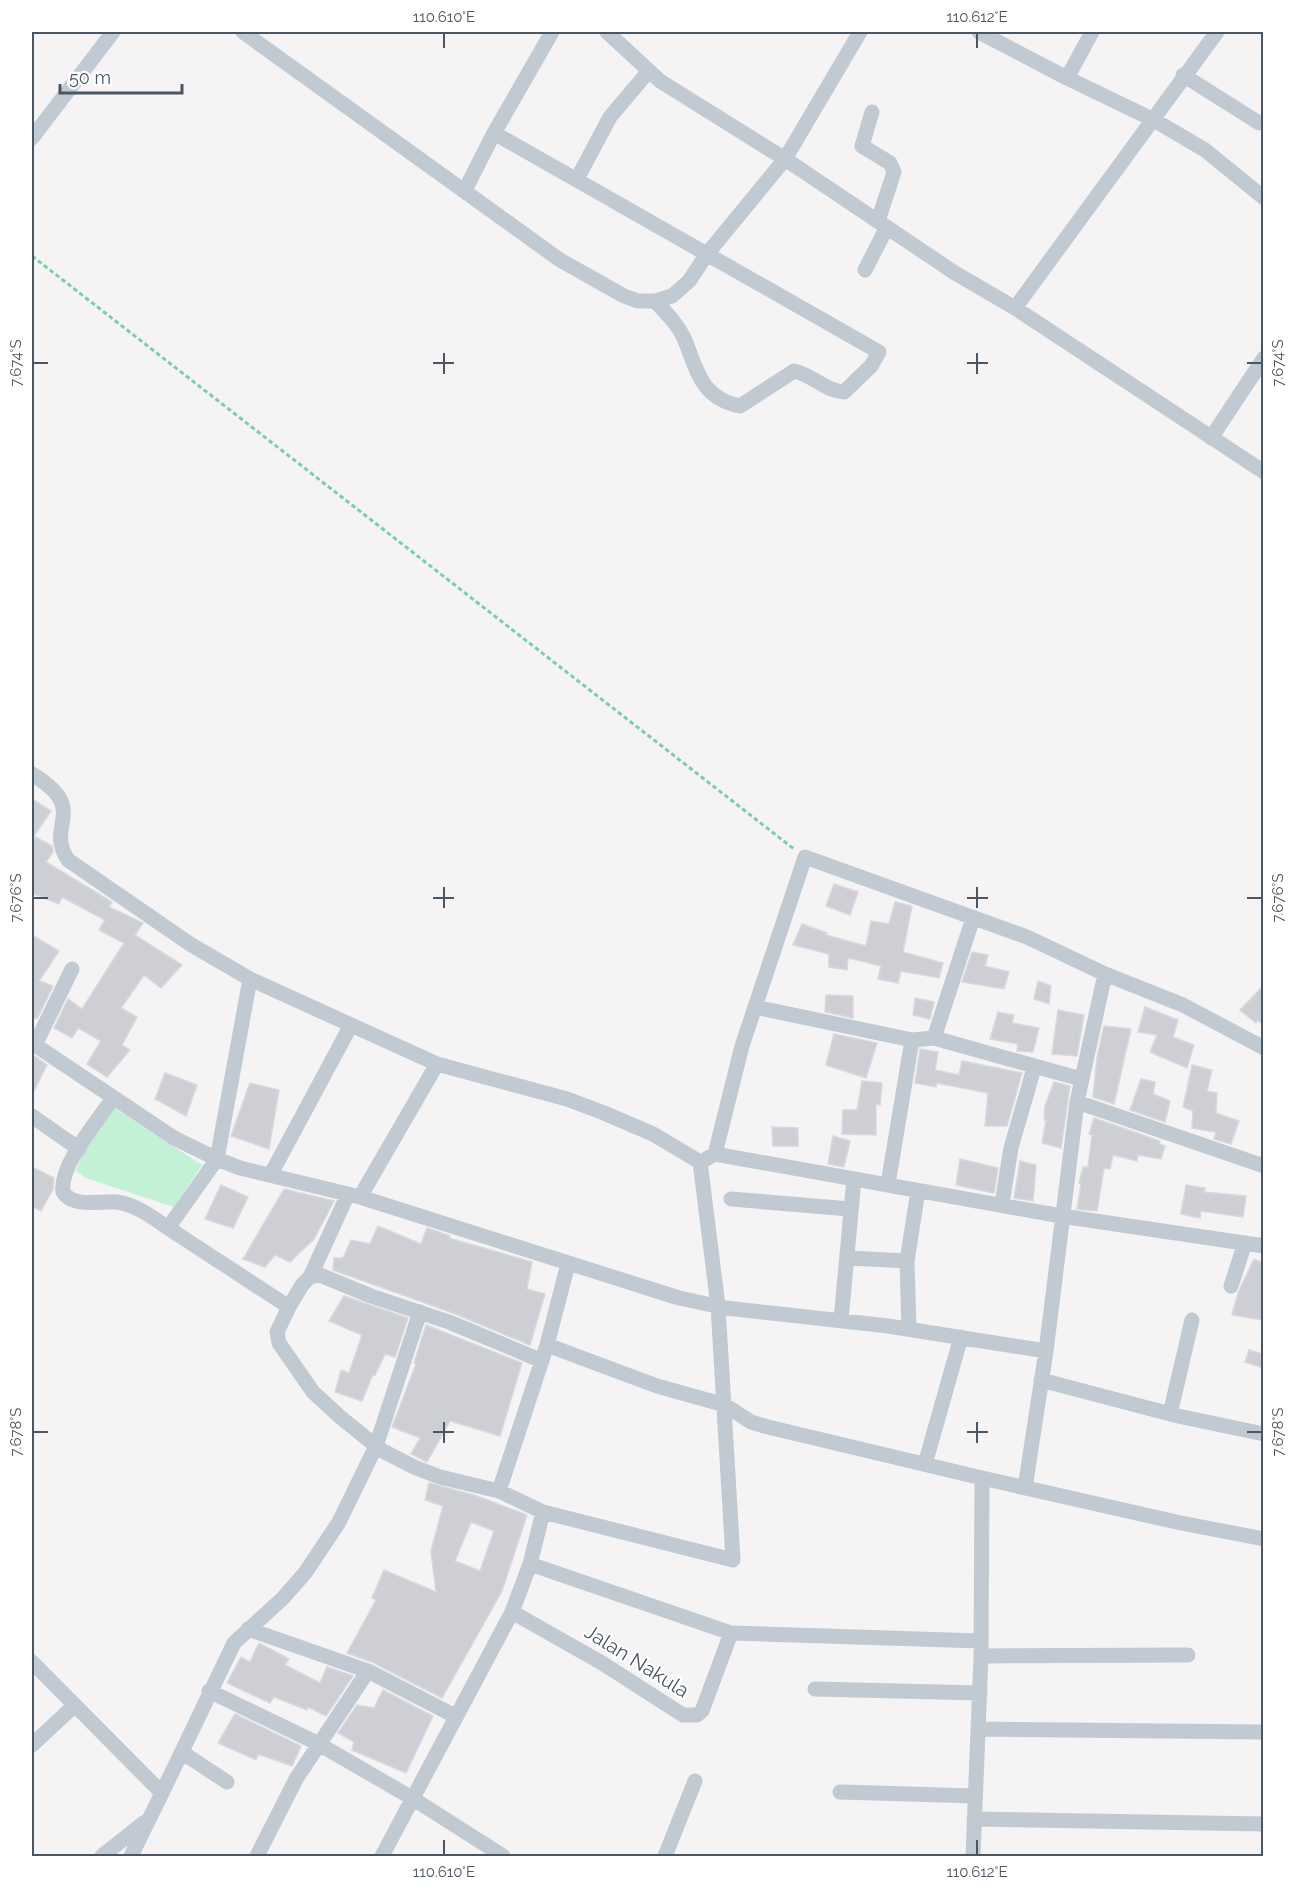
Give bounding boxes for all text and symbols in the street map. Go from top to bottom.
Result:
text: 110.610°E [413,8,475,26]
text: 110.612°E [946,8,1008,26]
scale bar [60,57,182,95]
text: 50 m [69,67,111,88]
text: 7.674°S [7,339,25,387]
text: 7.674°S [1269,339,1287,387]
text: 7.676°S [7,873,25,923]
text: 7.676°S [1269,873,1287,923]
text: 7.678°S [7,1408,25,1456]
text: 7.678°S [1269,1408,1287,1456]
street label: Jalan Nakula [580,1619,694,1703]
text: 110.610°E [413,1863,475,1881]
text: 110.612°E [946,1863,1008,1881]

